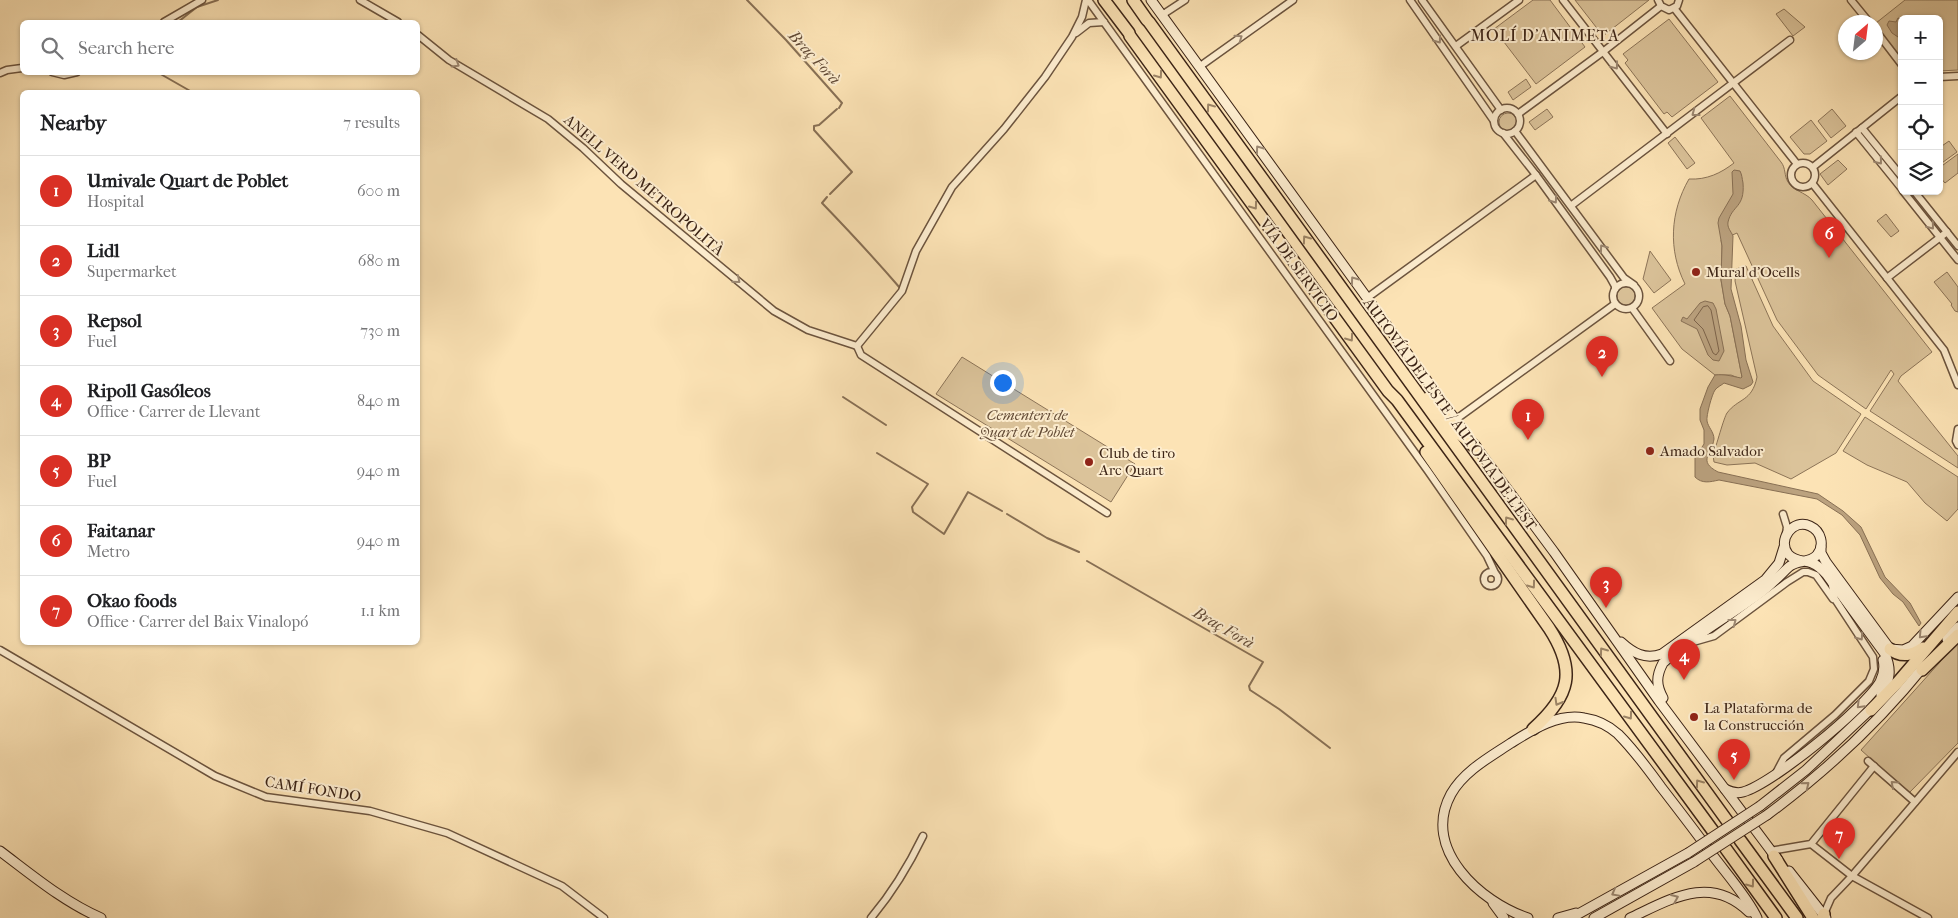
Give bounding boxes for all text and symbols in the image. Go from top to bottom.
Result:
north arrow [1838,15,1883,60]
map controls [1898,15,1943,195]
button: + [1898,15,1943,60]
search box [20,20,420,75]
district label: MOLÍ D'ANIMETA [1470,25,1620,45]
water label: Braç Forà [784,26,844,88]
icon: search [38,34,66,62]
one-way arrow [1432,34,1442,43]
one-way arrow [1233,35,1243,44]
text: Search here [78,37,174,59]
one-way arrow [451,58,460,68]
one-way arrow [1609,60,1618,70]
button: − [1898,60,1943,105]
one-way arrow [1153,69,1162,79]
one-way arrow [1208,104,1216,113]
button: locate [1898,105,1943,150]
one-way arrow [1691,107,1701,116]
street label: ANELL VERD METROPOLITÀ [560,110,728,260]
text: Nearby [40,111,106,135]
text: 7 results [343,113,400,132]
one-way arrow [1255,145,1265,154]
button: layers [1898,150,1943,195]
one-way arrow [1873,155,1881,164]
text: Umivale Quart de Poblet [87,170,288,192]
text: 1 [53,181,59,200]
text: 600 m [357,181,400,200]
text: Hospital [87,192,144,211]
one-way arrow [1548,194,1556,203]
one-way arrow [1248,201,1257,210]
street label: VÍA DE SERVICIO [1255,214,1342,325]
pin: 6 [1813,217,1845,258]
one-way arrow [1925,220,1934,229]
one-way arrow [1303,235,1312,245]
text: Lidl [87,240,120,262]
one-way arrow [1600,244,1609,254]
text: 2 [52,251,60,270]
text: 680 m [358,251,400,270]
text: Supermarket [87,262,177,281]
place label: Mural d'Ocells [1706,263,1800,281]
marker: Mural d'Ocells [1690,266,1702,278]
one-way arrow [731,275,740,284]
one-way arrow [1351,276,1360,286]
street label: AUTOVÍA DEL ESTE / AUTOVIA DE L'EST [1359,293,1541,534]
text: Repsol [87,310,142,332]
text: 3 [53,321,59,340]
text: 730 m [360,321,400,340]
text: Fuel [87,332,117,351]
one-way arrow [1344,332,1353,342]
pin: 2 [1586,336,1618,377]
your location [990,370,1016,396]
text: Ripoll Gasóleos [87,380,211,402]
text: 4 [51,391,61,410]
text: 840 m [357,391,400,410]
pin: 1 [1512,399,1544,440]
text: Office · Carrer de Llevant [87,402,260,421]
park label: Cementeri de Quart de Poblet [979,406,1076,441]
place label: Amado Salvador [1659,442,1764,460]
place label: Club de tiro Arc Quart [1098,444,1176,479]
marker: Amado Salvador [1644,445,1656,457]
text: BP [87,450,111,472]
marker: Club de tiro Arc Quart [1083,456,1095,468]
text: 5 [53,461,59,480]
text: 940 m [357,461,400,480]
text: Fuel [87,472,117,491]
one-way arrow [1505,516,1514,526]
text: Faitanar [87,520,155,542]
text: 6 [52,531,60,550]
text: 940 m [357,531,400,550]
text: Metro [87,542,130,561]
pin: 3 [1590,567,1622,608]
one-way arrow [1527,579,1535,588]
text: Okao foods [87,590,177,612]
text: 7 [52,601,60,620]
text: 1.1 km [361,601,400,620]
water label: Braç Forà [1189,602,1257,652]
text: Office · Carrer del Baix Vinalopó [87,612,308,631]
one-way arrow [1727,620,1736,628]
one-way arrow [1919,629,1928,638]
one-way arrow [1854,631,1863,641]
pin: 4 [1668,639,1700,680]
one-way arrow [1601,648,1609,657]
one-way arrow [1554,696,1564,705]
place label: La Plataforma de la Construcción [1703,699,1813,734]
one-way arrow [1856,699,1865,708]
one-way arrow [1623,710,1631,719]
marker: La Plataforma de la Construcción [1688,711,1700,723]
pin: 5 [1718,739,1750,780]
street label: CAMÍ FONDO [264,773,362,805]
one-way arrow [1696,779,1705,789]
one-way arrow [1891,781,1900,790]
one-way arrow [1800,782,1809,791]
pin: 7 [1823,818,1855,859]
one-way arrow [1745,878,1755,887]
one-way arrow [1611,887,1620,897]
one-way arrow [1670,894,1679,905]

